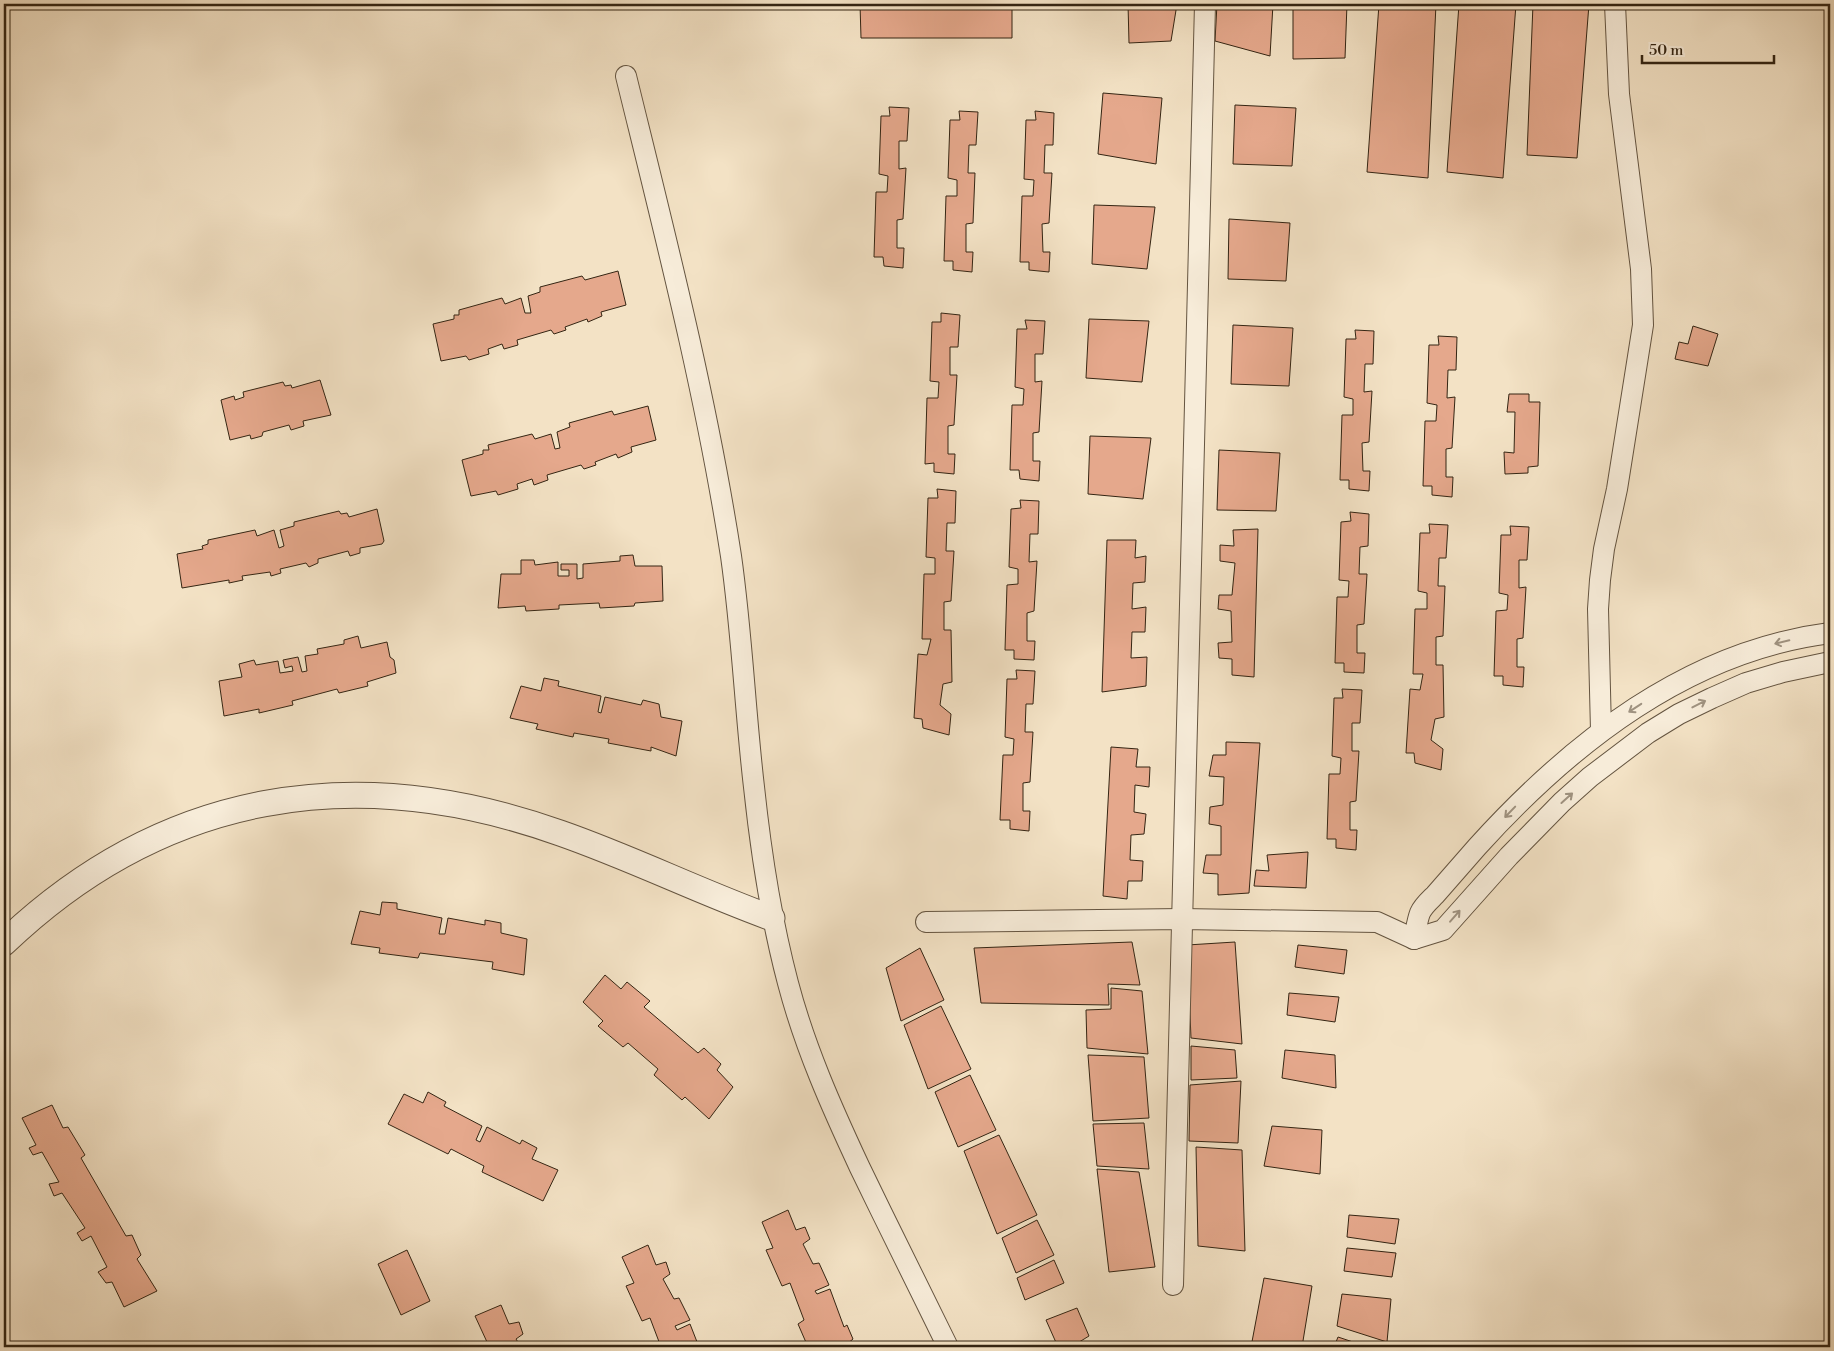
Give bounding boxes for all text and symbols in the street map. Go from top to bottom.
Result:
scale bar [1642,32,1774,64]
text: 50 m [1649,41,1683,60]
one-way arrow [1775,638,1791,647]
one-way arrow [1691,699,1706,709]
one-way arrow [1628,703,1642,713]
one-way arrow [1560,792,1573,804]
one-way arrow [1504,806,1516,818]
one-way arrow [1449,910,1461,923]

